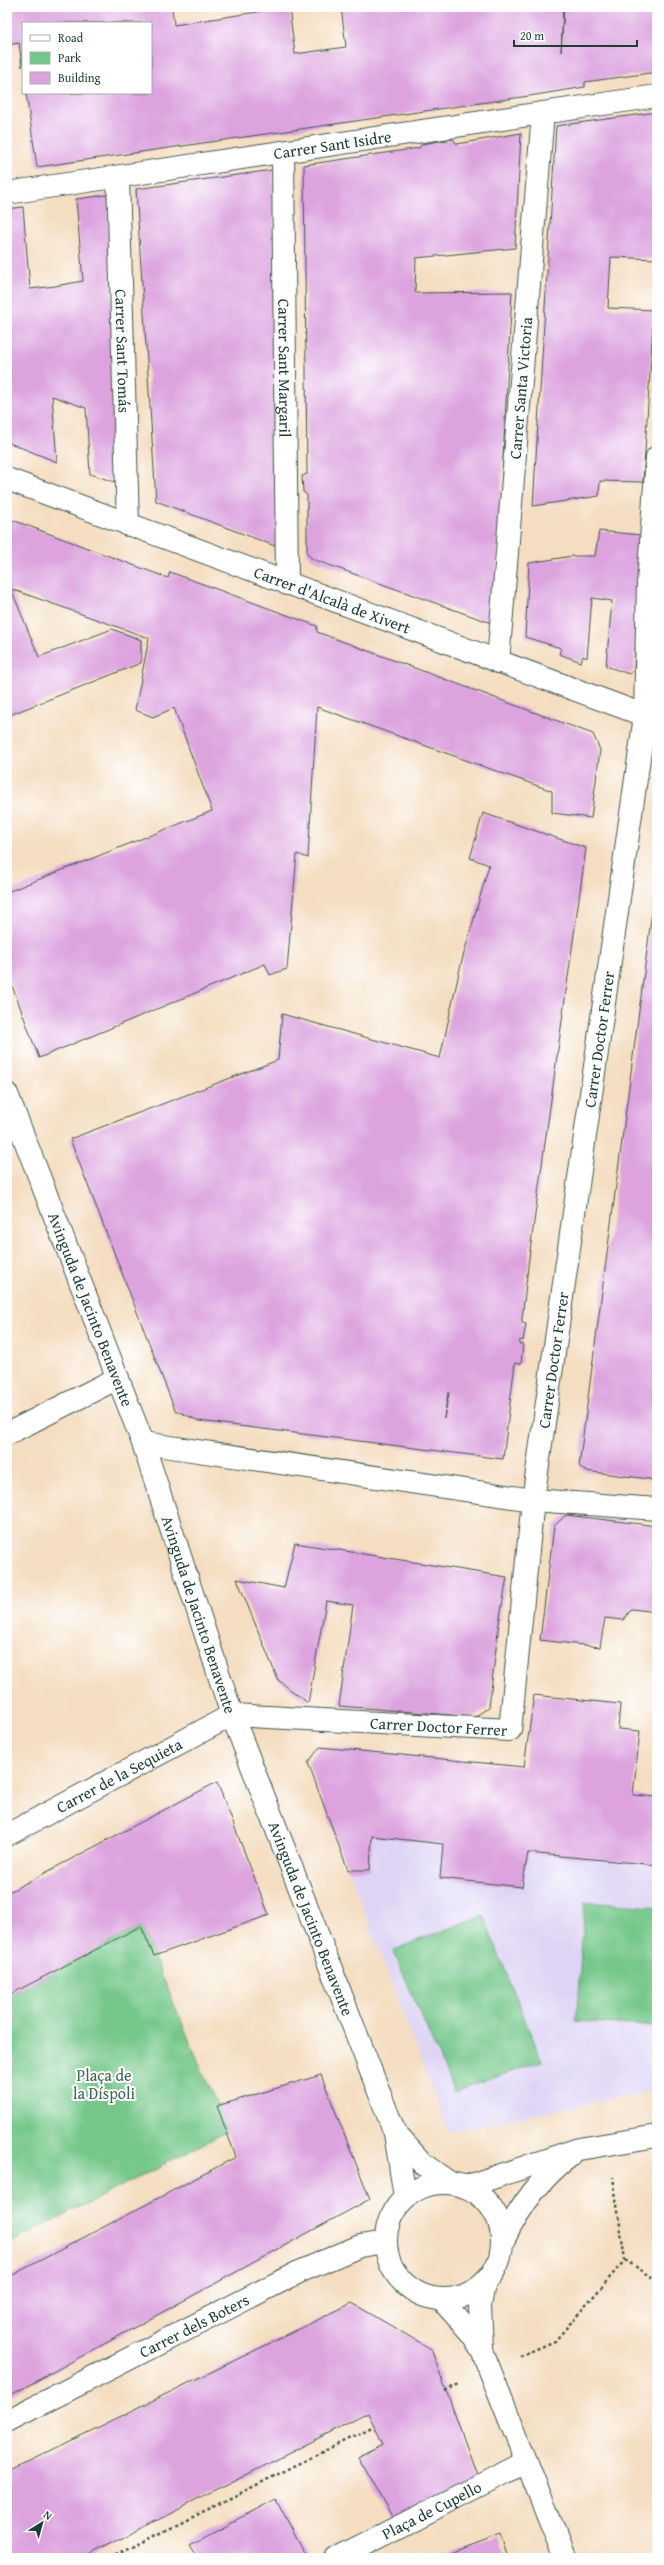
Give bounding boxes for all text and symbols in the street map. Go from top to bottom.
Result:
legend [22,22,152,94]
scale bar [514,22,637,48]
text: 20 m [520,27,544,44]
text: Road [58,29,84,46]
text: Park [58,49,82,66]
text: Building [58,69,101,86]
street label: Carrer Sant Isidre [272,124,393,165]
street label: Carrer Sant Tomás [109,289,137,413]
street label: Carrer Sant Margaril [272,298,298,438]
street label: Carrer Santa Victoria [503,315,538,460]
street label: Carrer d'Alcalà de Xivert [251,560,414,640]
street label: Carrer Doctor Ferrer [577,969,620,1109]
street label: Avinguda de Jacinto Benavente [42,1208,140,1410]
street label: Carrer Doctor Ferrer [531,1290,575,1430]
street label: Avinguda de Jacinto Benavente [156,1512,243,1717]
street label: Carrer Doctor Ferrer [369,1710,508,1742]
street label: Carrer de la Sequieta [52,1732,187,1819]
street label: Avinguda de Jacinto Benavente [263,1818,360,2019]
park label: Plaça de la Díspoli [73,2063,135,2105]
street label: Carrer dels Boters [135,2287,253,2364]
street label: Plaça de Cupello [377,2475,486,2545]
north arrow [22,2503,62,2543]
text: N [40,2506,56,2524]

